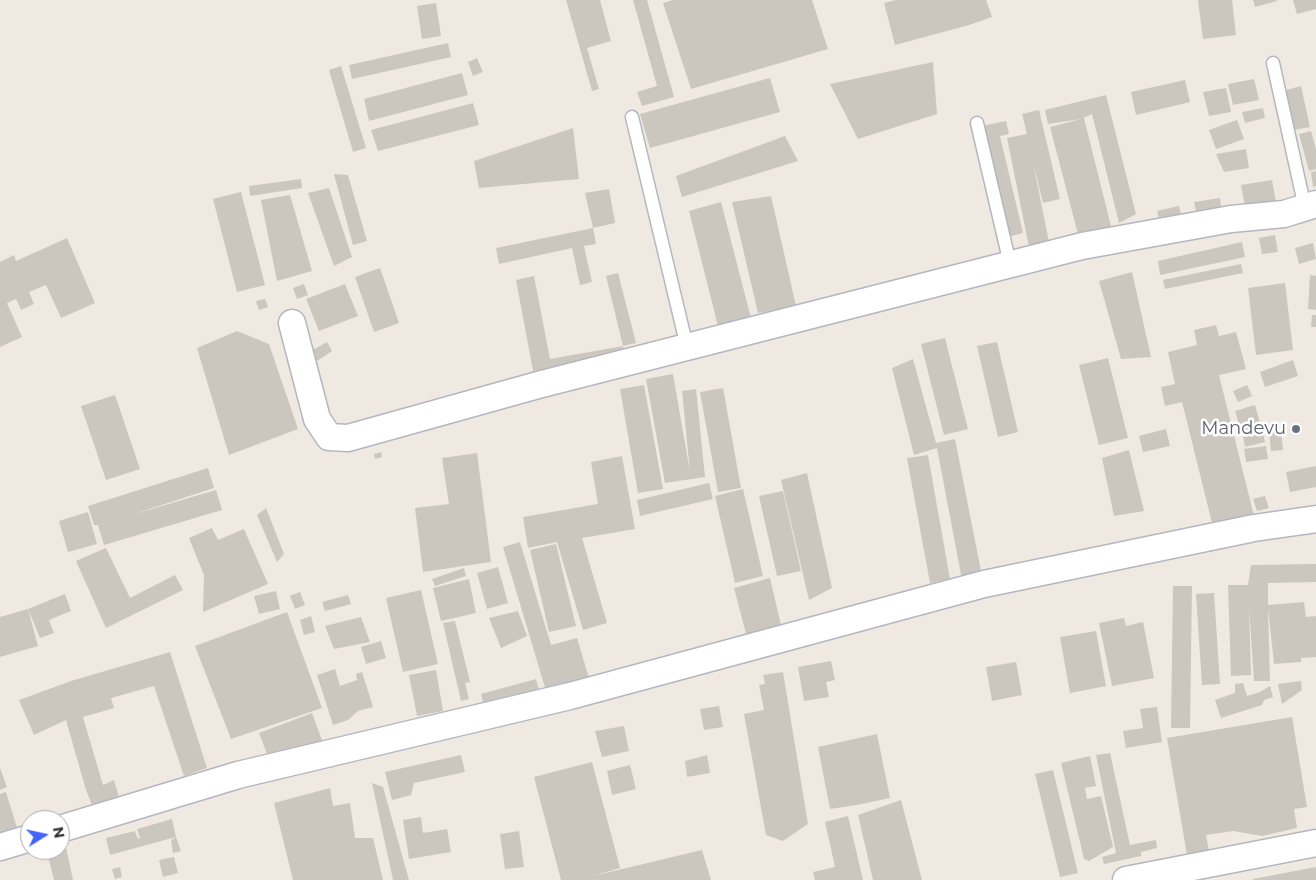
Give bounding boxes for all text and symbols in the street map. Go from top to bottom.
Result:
place label: Mandevu [1201,418,1286,440]
marker: Mandevu [1290,423,1302,435]
north arrow [20,810,70,860]
text: N [49,825,69,840]

